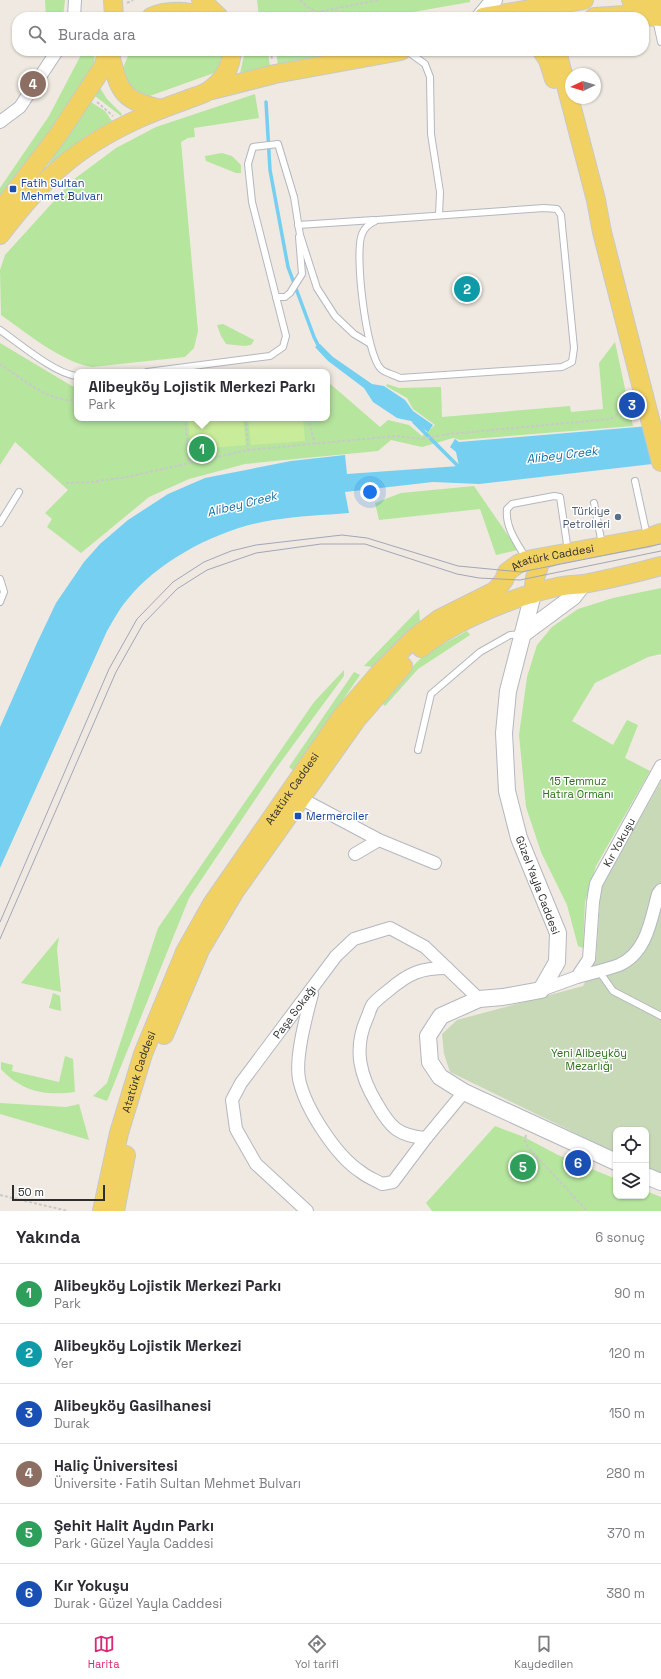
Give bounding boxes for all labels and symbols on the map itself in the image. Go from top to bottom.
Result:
north arrow [565,68,601,104]
pin: 4 [20,69,46,99]
place label: Fatih Sultan Mehmet Bulvarı [21,176,103,203]
marker: Fatih Sultan Mehmet Bulvarı [8,184,18,194]
pin: 2 [454,274,480,304]
pin: 3 [619,390,645,420]
pin: 1 [189,434,215,464]
water label: Alibey Creek [526,443,600,467]
your location [360,482,380,502]
water label: Alibey Creek [205,487,280,520]
place label: Türkiye Petrolleri [563,504,610,531]
marker: Türkiye Petrolleri [613,512,623,522]
street label: Atatürk Caddesi [508,541,595,574]
street label: Atatürk Caddesi [262,750,322,828]
park label: 15 Temmuz Hatıra Ormanı [543,774,613,801]
place label: Mermerciler [306,809,369,823]
marker: Mermerciler [293,811,303,821]
street label: Kır Yokuşu [600,815,638,869]
street label: Güzel Yayla Caddesi [513,834,563,937]
street label: Paşa Sokağı [270,982,319,1041]
street label: Atatürk Caddesi [119,1029,159,1114]
park label: Yeni Alibeyköy Mezarlığı [551,1046,627,1073]
pin: 6 [565,1148,591,1178]
pin: 5 [510,1152,536,1182]
scale bar [12,1183,105,1202]

